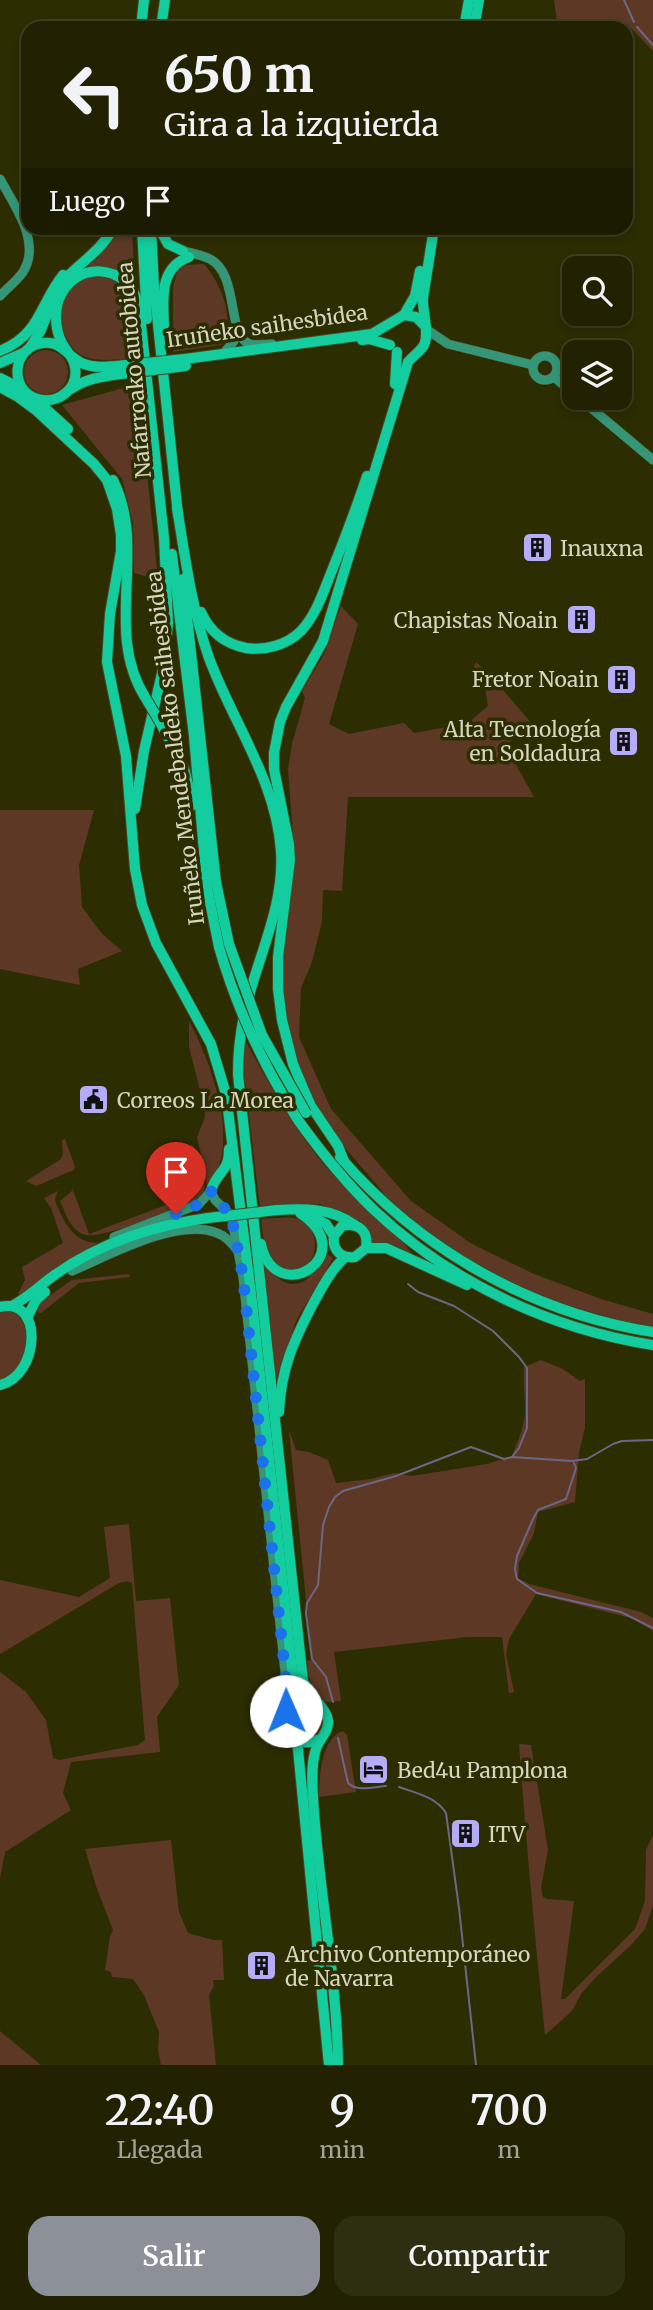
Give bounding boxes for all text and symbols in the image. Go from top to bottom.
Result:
text: 650 m [164,44,314,105]
icon: left [49,49,140,140]
text: Gira a la izquierda [164,105,439,145]
icon: arrive [139,182,177,220]
text: Luego [49,185,125,218]
map controls [562,256,632,410]
button: search [562,256,632,326]
street label: Nafarroako autobidea [111,261,157,479]
street label: Iruñeko saihesbidea [165,299,369,353]
button: layers [562,340,632,410]
building icon: Inauxna [520,531,554,565]
place label: Inauxna [560,535,644,562]
street label: Iruñeko Mendebaldeko saihesbidea [140,569,210,927]
building icon: Chapistas Noain [564,603,598,637]
place label: Chapistas Noain [394,607,558,634]
building icon: Fretor Noain [605,662,639,696]
place label: Fretor Noain [472,666,599,693]
place label: Alta Tecnología en Soldadura [442,716,601,767]
building icon: Alta Tecnología en Soldadura [607,724,641,758]
public building icon: Correos La Morea [77,1083,111,1117]
place label: Correos La Morea [117,1087,294,1114]
pin [146,1142,206,1214]
icon: arrive [157,1153,195,1191]
position arrow [249,1674,323,1748]
hotel icon: Bed4u Pamplona [357,1753,391,1787]
place label: Bed4u Pamplona [397,1757,568,1784]
building icon: ITV [448,1817,482,1851]
place label: ITV [488,1821,526,1848]
place label: Archivo Contemporáneo de Navarra [284,1941,530,1992]
building icon: Archivo Contemporáneo de Navarra [245,1949,279,1983]
text: 22:40 [105,2084,215,2136]
text: 9 [329,2084,355,2136]
text: 700 [470,2084,548,2136]
text: Llegada [117,2135,203,2164]
text: min [320,2135,365,2164]
text: m [498,2135,520,2164]
button: Salir [28,2216,320,2296]
button: Compartir [334,2216,625,2296]

